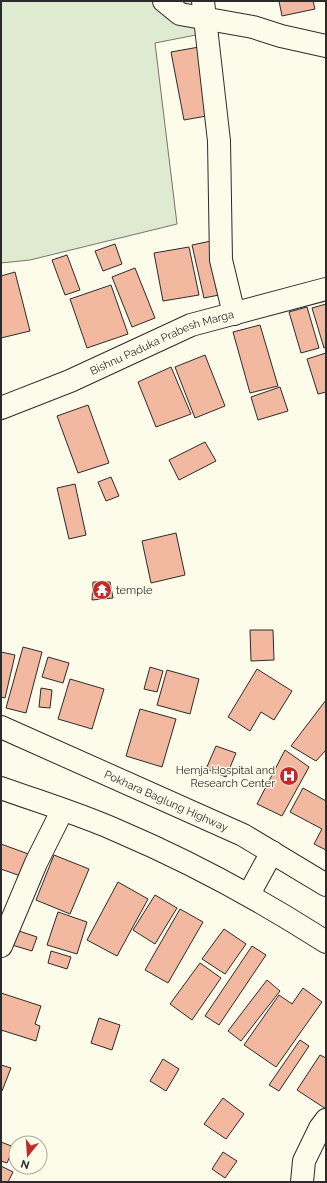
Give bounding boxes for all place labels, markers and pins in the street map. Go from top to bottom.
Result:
temple icon: temple [91,579,113,601]
place label: temple [116,584,153,597]
place label: Hemja Hospital and Research Center [176,764,275,790]
hospital icon: Hemja Hospital and Research Center [278,765,300,787]

